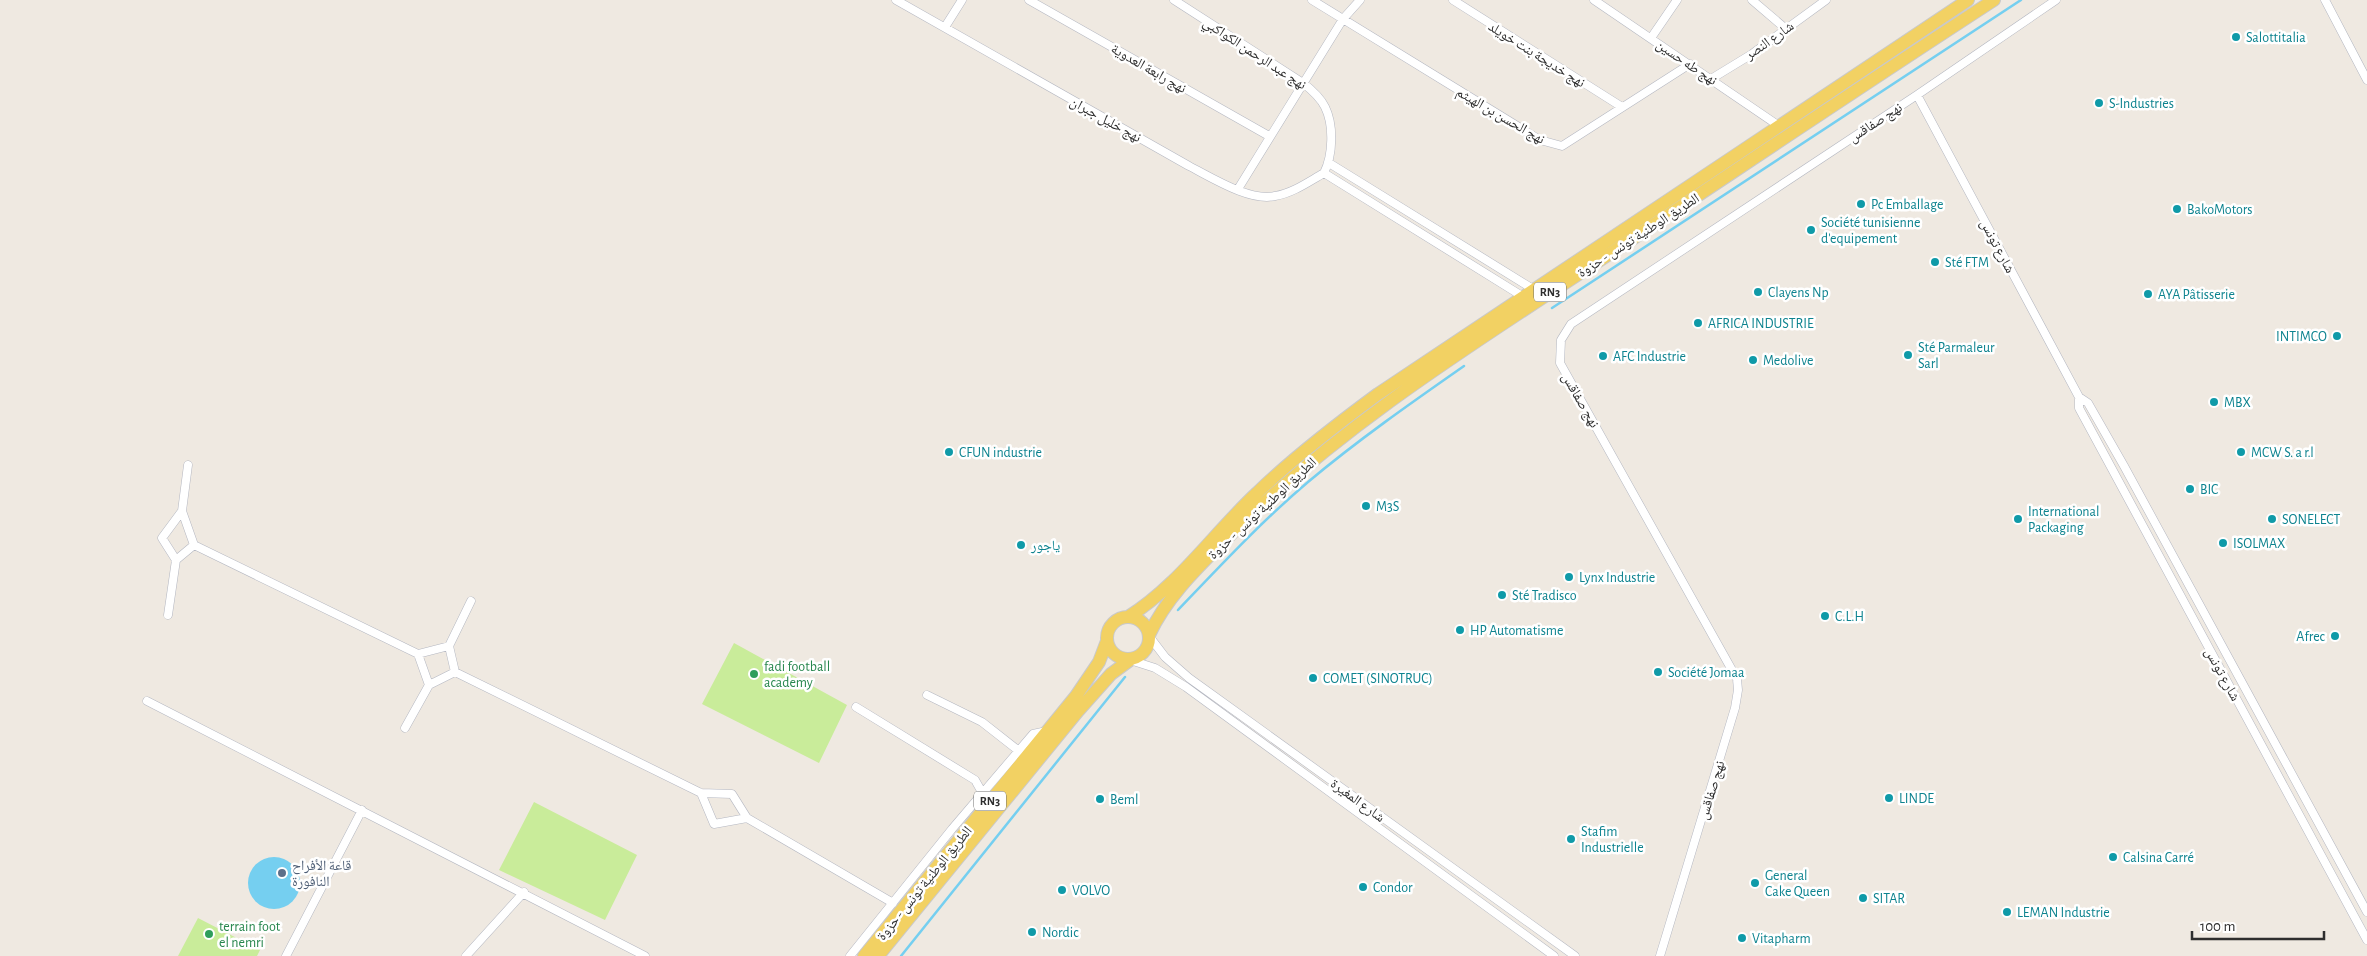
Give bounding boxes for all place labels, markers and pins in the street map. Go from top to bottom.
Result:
marker: Salottitalia [2230,31,2242,43]
place label: Salottitalia [2246,31,2306,45]
marker: S-Industries [2093,97,2105,109]
place label: S-Industries [2109,97,2174,111]
marker: Pc Emballage [1855,198,1867,210]
place label: Pc Emballage [1871,198,1944,212]
marker: BakoMotors [2171,203,2183,215]
place label: BakoMotors [2187,203,2252,217]
place label: Société tunisienne d'equipement [1821,216,1920,246]
marker: Société tunisienne d'equipement [1805,224,1817,236]
marker: Sté FTM [1929,256,1941,268]
place label: Sté FTM [1945,256,1989,270]
marker: Clayens Np [1752,286,1764,298]
place label: Clayens Np [1768,286,1829,300]
marker: AYA Pâtisserie [2142,288,2154,300]
place label: AYA Pâtisserie [2158,288,2235,302]
marker: AFRICA INDUSTRIE [1692,317,1704,329]
place label: AFRICA INDUSTRIE [1708,317,1814,331]
place label: INTIMCO [2276,330,2327,344]
marker: INTIMCO [2331,330,2343,342]
place label: Sté Parmaleur Sarl [1918,341,1995,371]
marker: Sté Parmaleur Sarl [1902,349,1914,361]
marker: AFC Industrie [1597,350,1609,362]
place label: AFC Industrie [1613,350,1686,364]
marker: Medolive [1747,354,1759,366]
place label: Medolive [1763,354,1813,368]
marker: MBX [2208,396,2220,408]
place label: MBX [2224,396,2251,410]
marker: CFUN industrie [943,446,955,458]
place label: CFUN industrie [959,446,1042,460]
marker: MCW S. a r.l [2235,446,2247,458]
place label: MCW S. a r.l [2251,446,2314,460]
marker: BIC [2184,483,2196,495]
place label: BIC [2200,483,2218,497]
marker: M3S [1360,500,1372,512]
place label: M3S [1376,500,1399,514]
place label: International Packaging [2028,505,2100,535]
marker: International Packaging [2012,513,2024,525]
marker: SONELECT [2266,513,2278,525]
place label: SONELECT [2282,513,2340,527]
marker: ISOLMAX [2217,537,2229,549]
place label: ISOLMAX [2233,537,2285,551]
marker: ياجور [1015,539,1027,551]
place label: ياجور [1030,539,1060,554]
marker: Lynx Industrie [1563,571,1575,583]
place label: Lynx Industrie [1579,571,1655,585]
marker: Sté Tradisco [1496,589,1508,601]
place label: Sté Tradisco [1512,589,1577,603]
marker: C.L.H [1819,610,1831,622]
place label: C.L.H [1835,610,1864,624]
marker: HP Automatisme [1454,624,1466,636]
place label: HP Automatisme [1470,624,1563,638]
place label: Afrec [2296,630,2326,644]
marker: Afrec [2329,630,2341,642]
place label: fadi football academy [764,660,830,690]
marker: Société Jomaa [1652,666,1664,678]
place label: Société Jomaa [1668,666,1745,680]
marker: fadi football academy [748,668,760,680]
marker: COMET (SINOTRUC) [1307,672,1319,684]
place label: COMET (SINOTRUC) [1323,672,1433,686]
marker: LINDE [1883,792,1895,804]
place label: LINDE [1899,792,1934,806]
marker: Beml [1094,793,1106,805]
place label: Beml [1110,793,1139,807]
place label: Stafim Industrielle [1581,825,1644,855]
marker: Stafim Industrielle [1565,833,1577,845]
marker: Calsina Carré [2107,851,2119,863]
place label: Calsina Carré [2123,851,2194,865]
place label: قاعة الأفراح النافورة [292,859,352,890]
marker: قاعة الأفراح النافورة [276,867,288,879]
place label: General Cake Queen [1765,869,1830,899]
marker: General Cake Queen [1749,877,1761,889]
marker: Condor [1357,881,1369,893]
place label: Condor [1373,881,1413,895]
marker: VOLVO [1056,884,1068,896]
place label: VOLVO [1072,884,1110,898]
marker: SITAR [1857,892,1869,904]
place label: SITAR [1873,892,1905,906]
marker: LEMAN Industrie [2001,906,2013,918]
place label: LEMAN Industrie [2017,906,2110,920]
place label: terrain foot el nemri [219,920,281,950]
marker: Nordic [1026,926,1038,938]
place label: Nordic [1042,926,1079,940]
marker: terrain foot el nemri [203,928,215,940]
marker: Vitapharm [1736,932,1748,944]
place label: Vitapharm [1752,932,1811,946]

